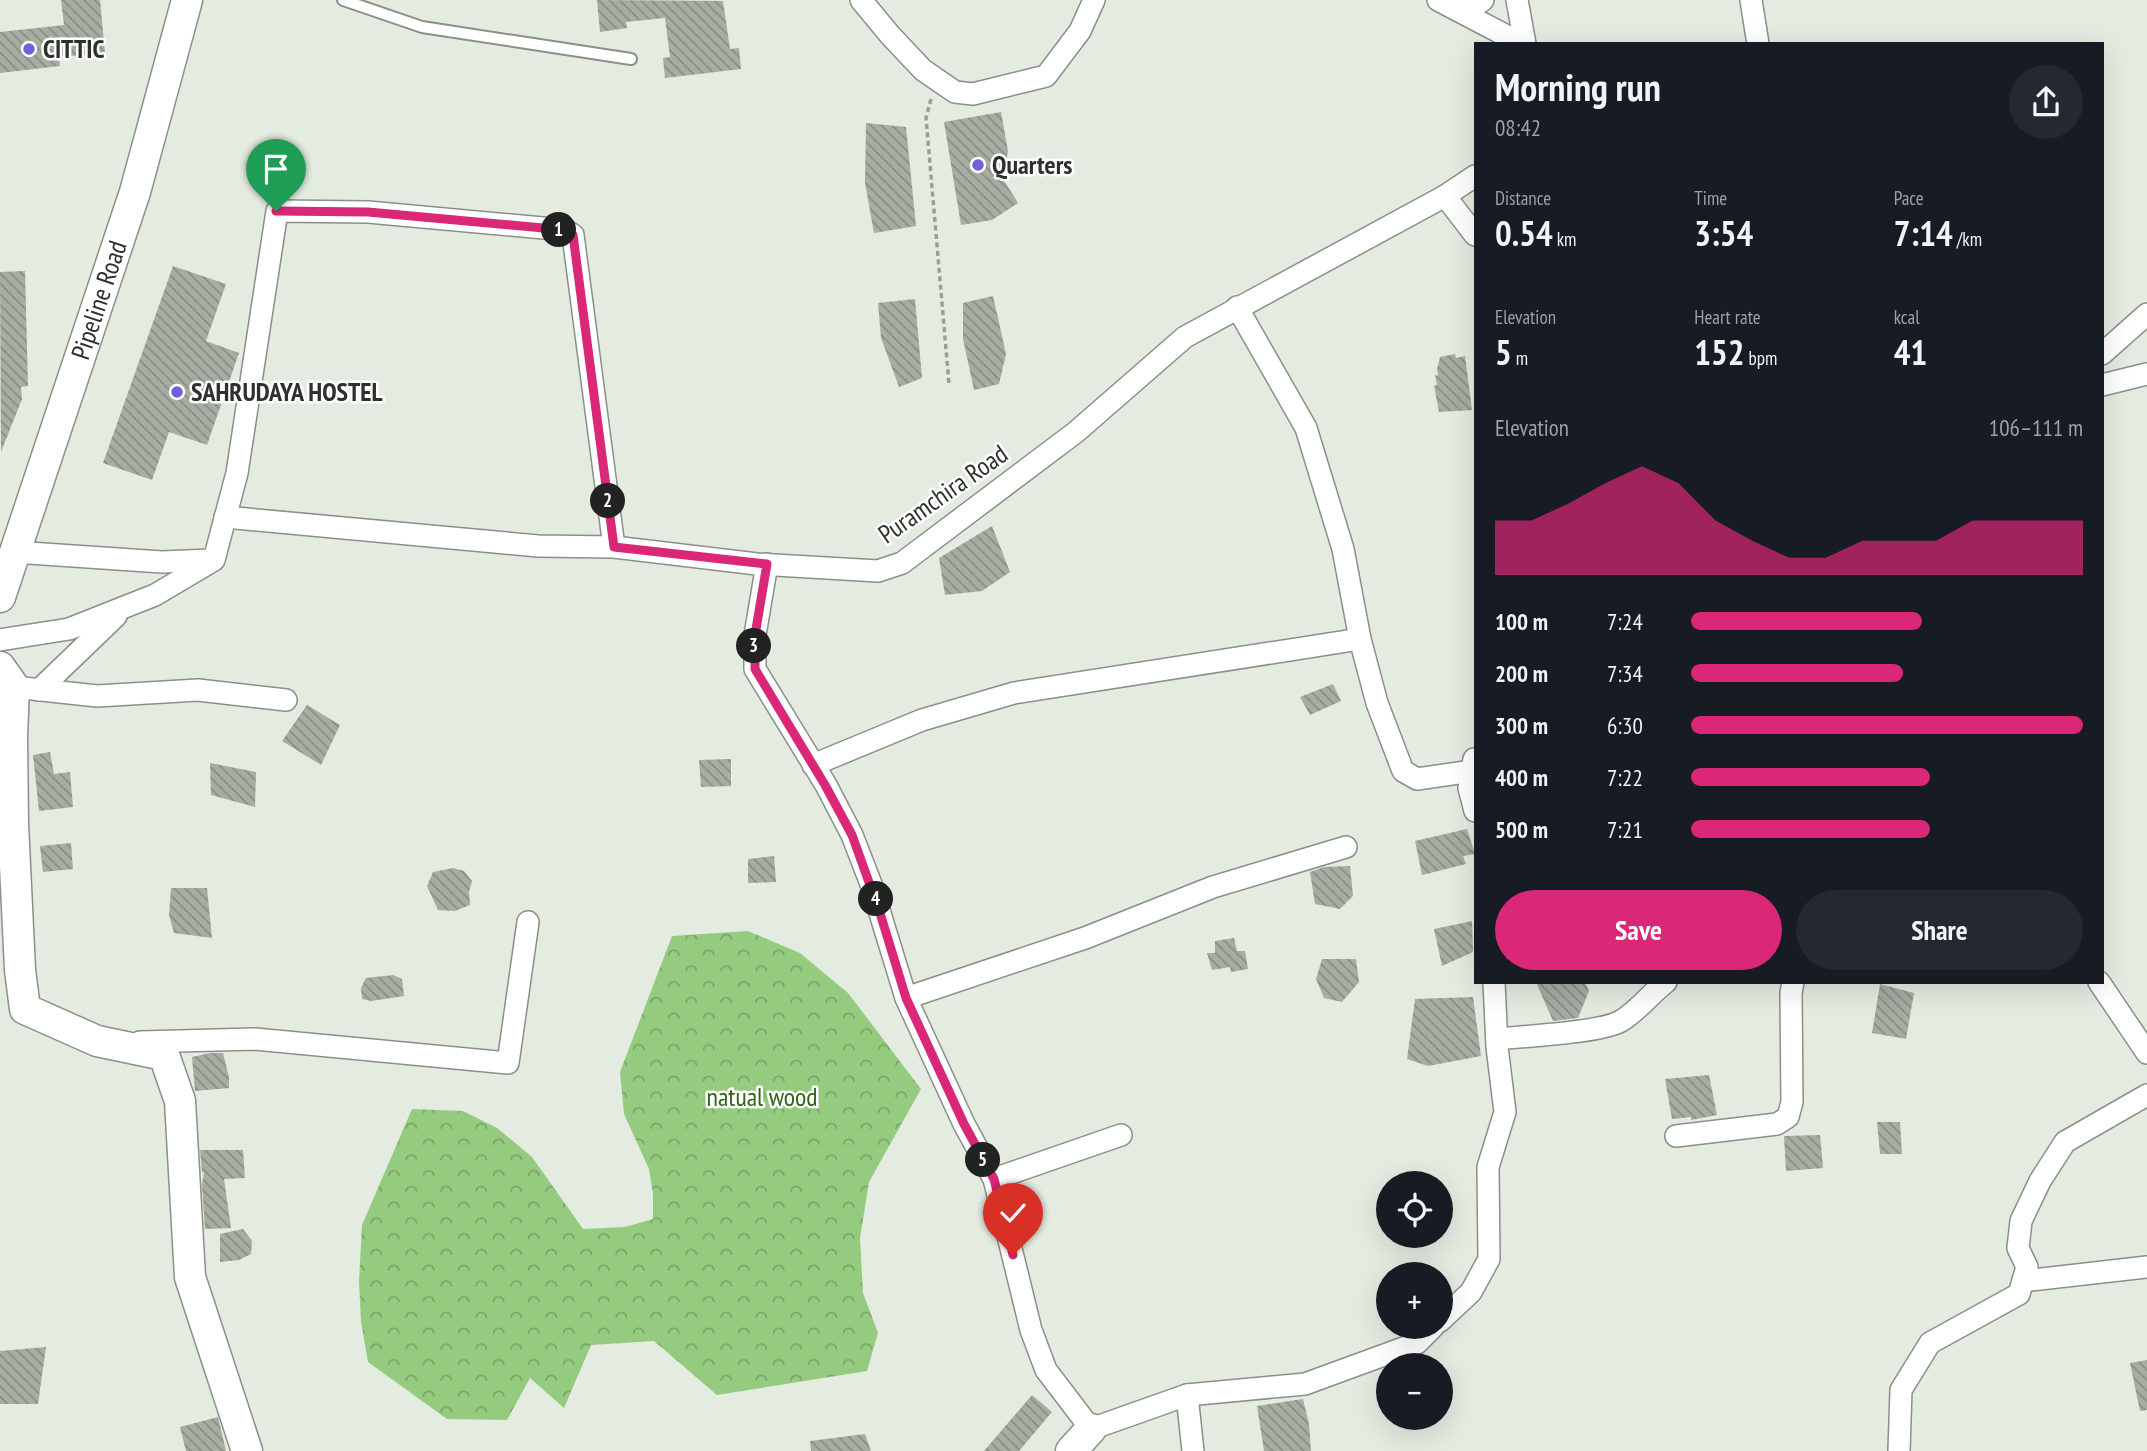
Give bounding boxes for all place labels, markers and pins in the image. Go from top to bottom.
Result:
place label: CITTIC [43,32,104,65]
marker: CITTIC [21,41,37,57]
pin [246,139,306,211]
place label: Quarters [992,148,1072,181]
marker: Quarters [970,157,986,173]
pin: 1 [542,212,576,247]
place label: SAHRUDAYA HOSTEL [191,375,383,408]
marker: SAHRUDAYA HOSTEL [169,384,185,400]
pin: 2 [590,484,626,518]
pin: 3 [736,628,772,664]
pin: 4 [858,881,894,916]
pin: 5 [965,1142,1000,1178]
pin [983,1183,1043,1255]

